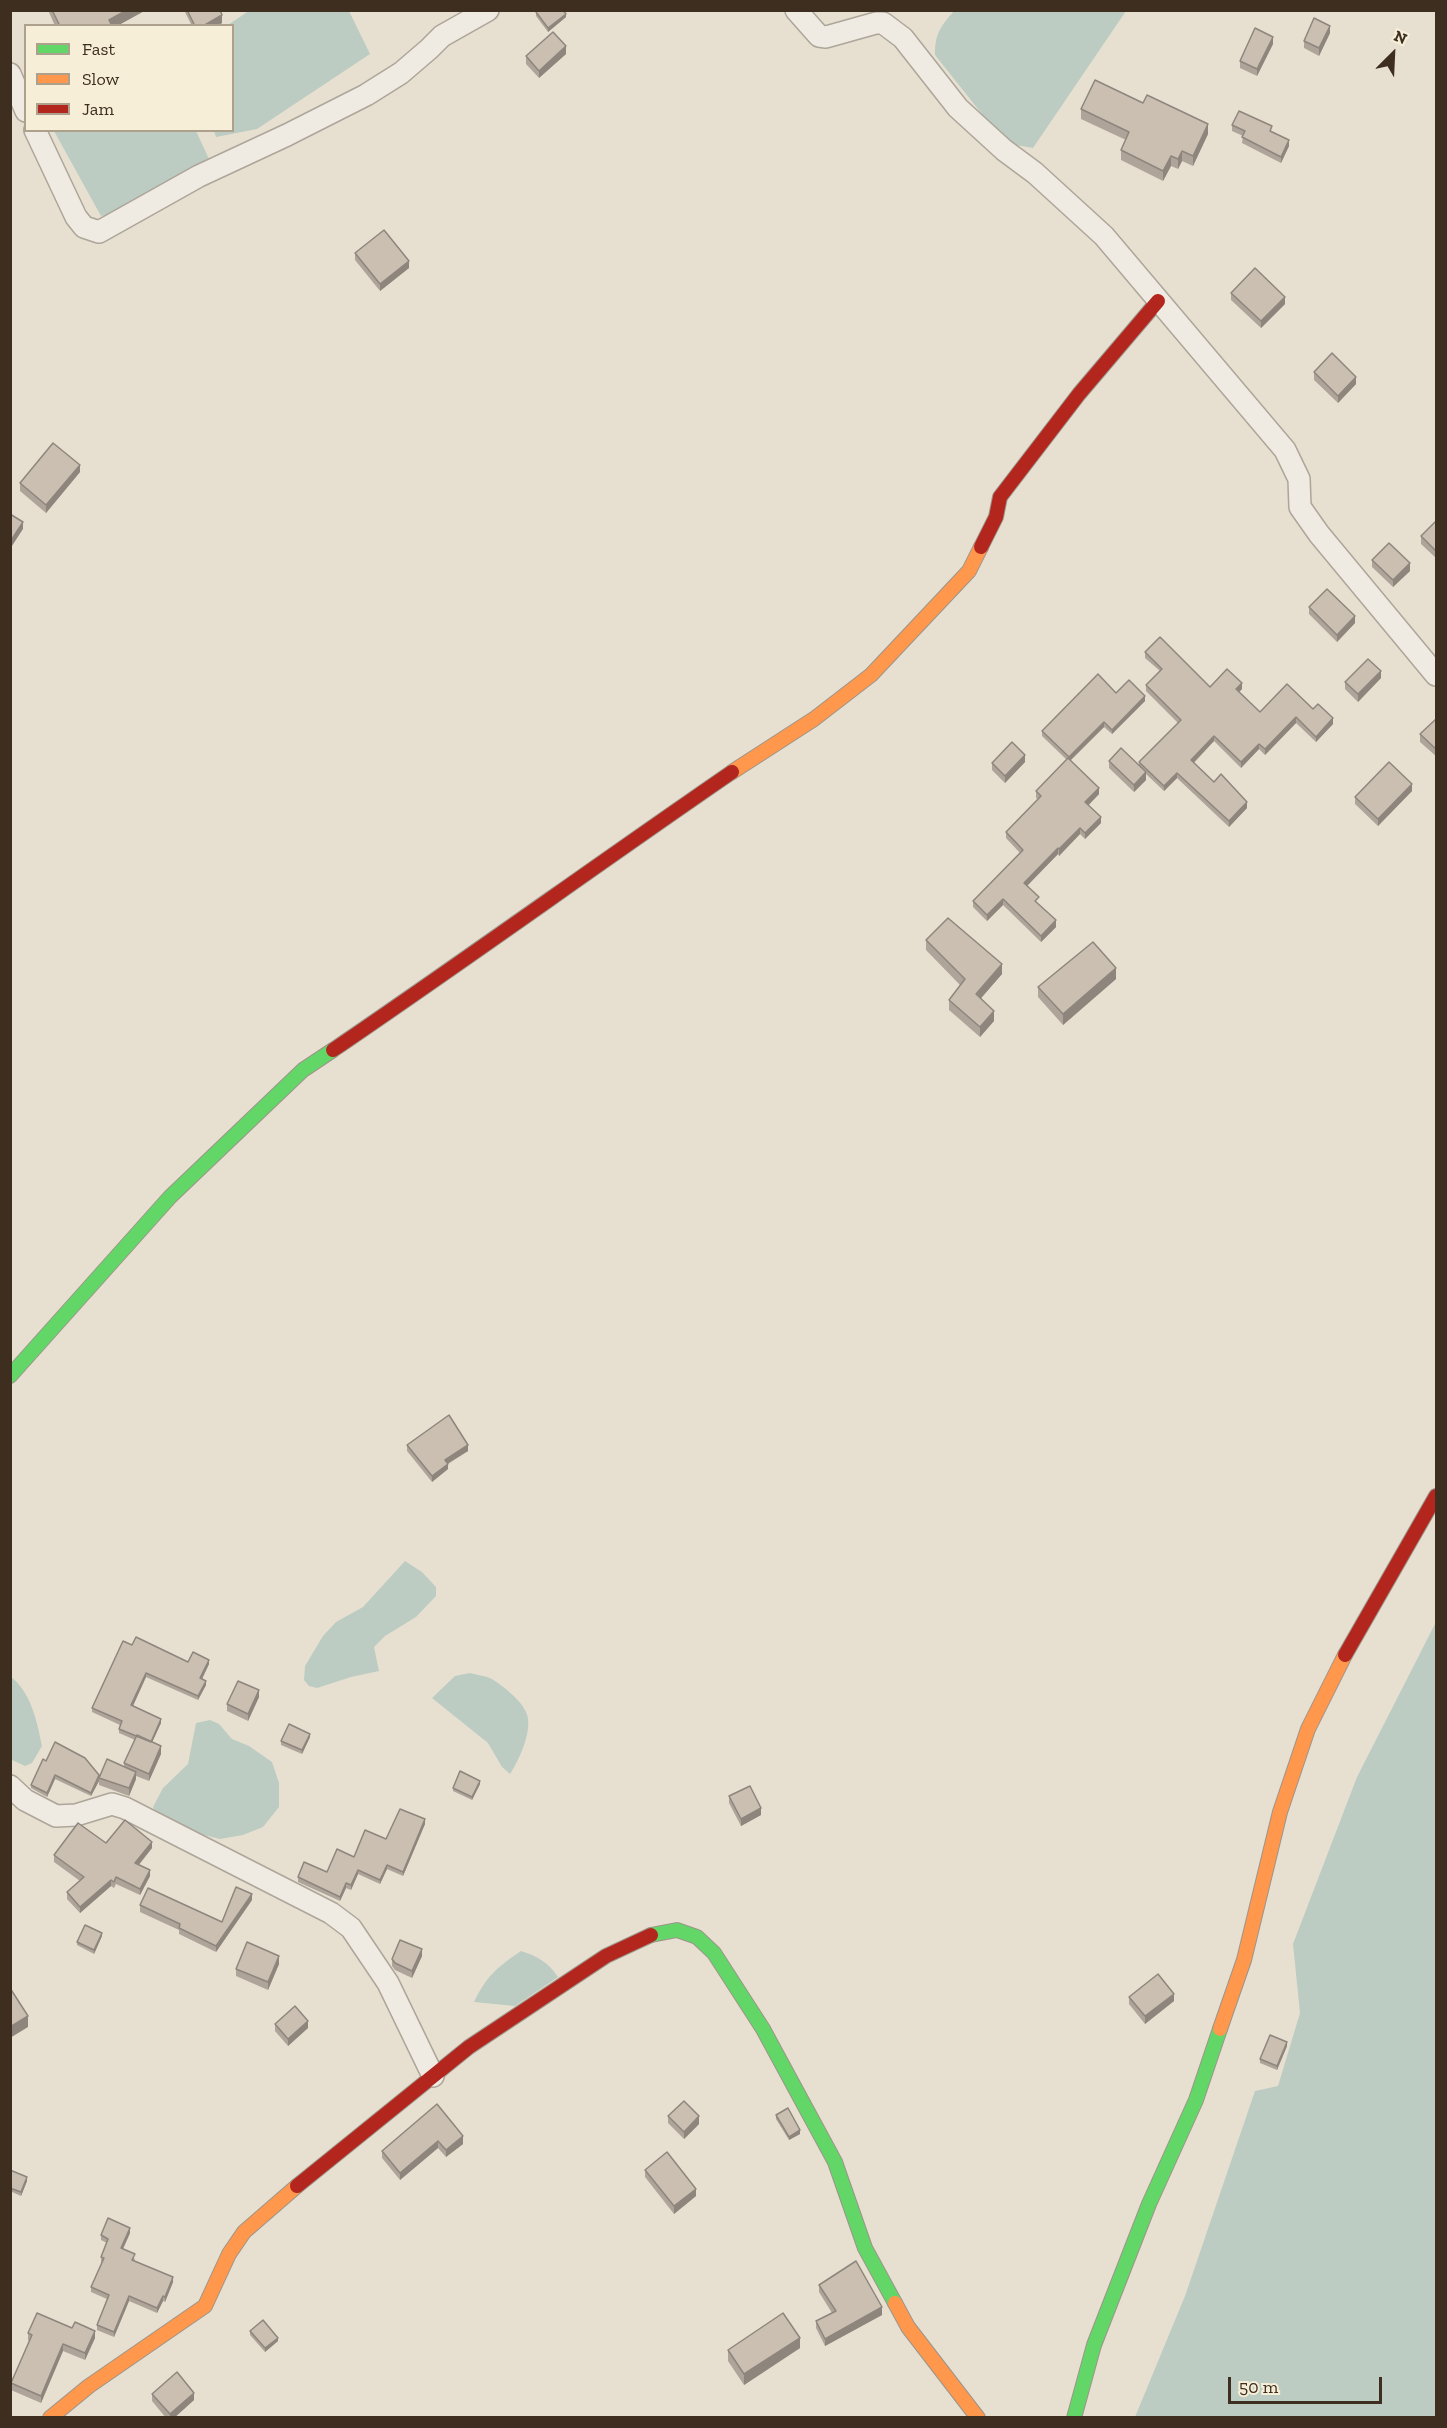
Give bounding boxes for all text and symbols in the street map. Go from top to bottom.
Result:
legend [24,24,234,132]
north arrow [1363,24,1423,84]
text: N [1391,26,1410,48]
text: Fast [82,38,115,60]
text: Slow [82,68,119,90]
text: Jam [82,98,114,120]
scale bar [1231,2365,1386,2403]
text: 50 m [1239,2376,1278,2398]

